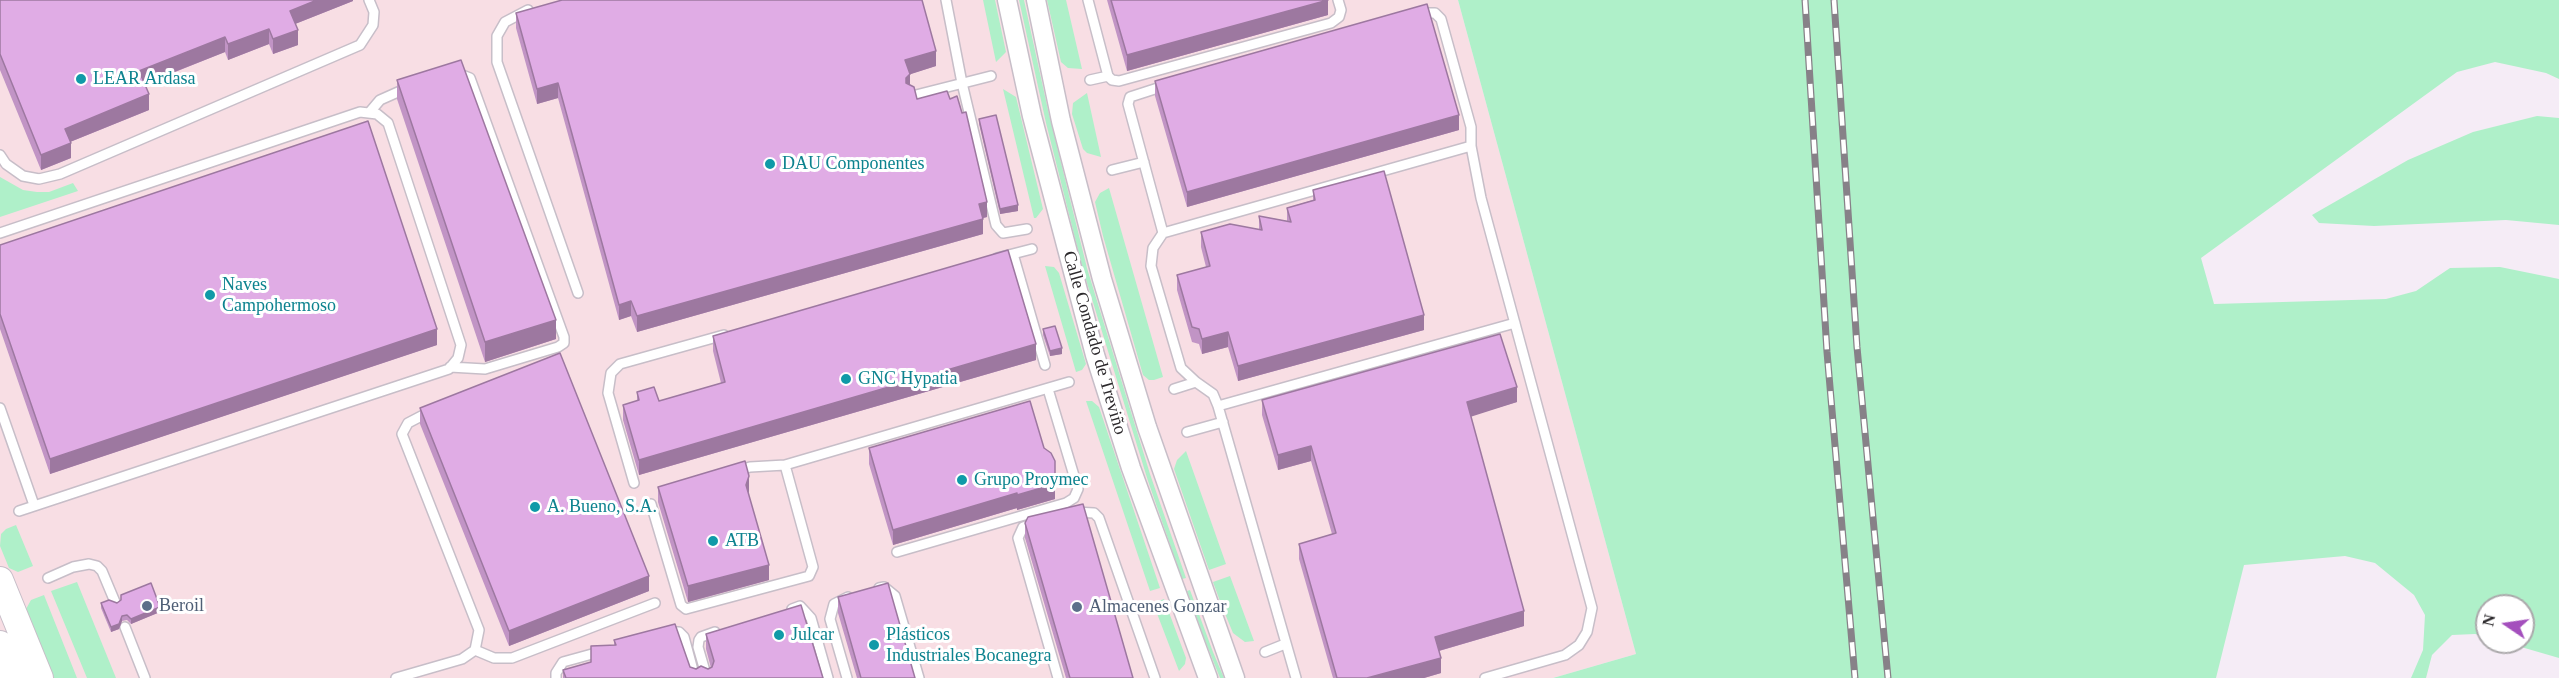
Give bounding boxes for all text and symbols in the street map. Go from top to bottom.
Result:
place label: LEAR Ardasa [93,68,195,90]
marker: LEAR Ardasa [74,72,88,86]
place label: DAU Componentes [782,153,924,175]
marker: DAU Componentes [763,157,777,171]
street label: Calle Condado de Treviño [1057,249,1131,437]
place label: Naves Campohermoso [222,274,336,316]
marker: Naves Campohermoso [203,288,217,302]
place label: GNC Hypatia [858,368,957,390]
marker: GNC Hypatia [839,372,853,386]
place label: Grupo Proymec [974,469,1088,491]
marker: Grupo Proymec [955,473,969,487]
place label: A. Bueno, S.A. [547,496,657,518]
marker: A. Bueno, S.A. [528,500,542,514]
place label: ATB [725,530,759,552]
marker: ATB [706,534,720,548]
north arrow [2475,594,2535,654]
place label: Beroil [159,595,204,617]
place label: Almacenes Gonzar [1089,596,1226,618]
marker: Beroil [140,599,154,613]
marker: Almacenes Gonzar [1070,600,1084,614]
text: N [2479,613,2499,628]
place label: Julcar [791,624,834,646]
place label: Plásticos Industriales Bocanegra [886,624,1051,666]
marker: Julcar [772,628,786,642]
marker: Plásticos Industriales Bocanegra [867,638,881,652]

